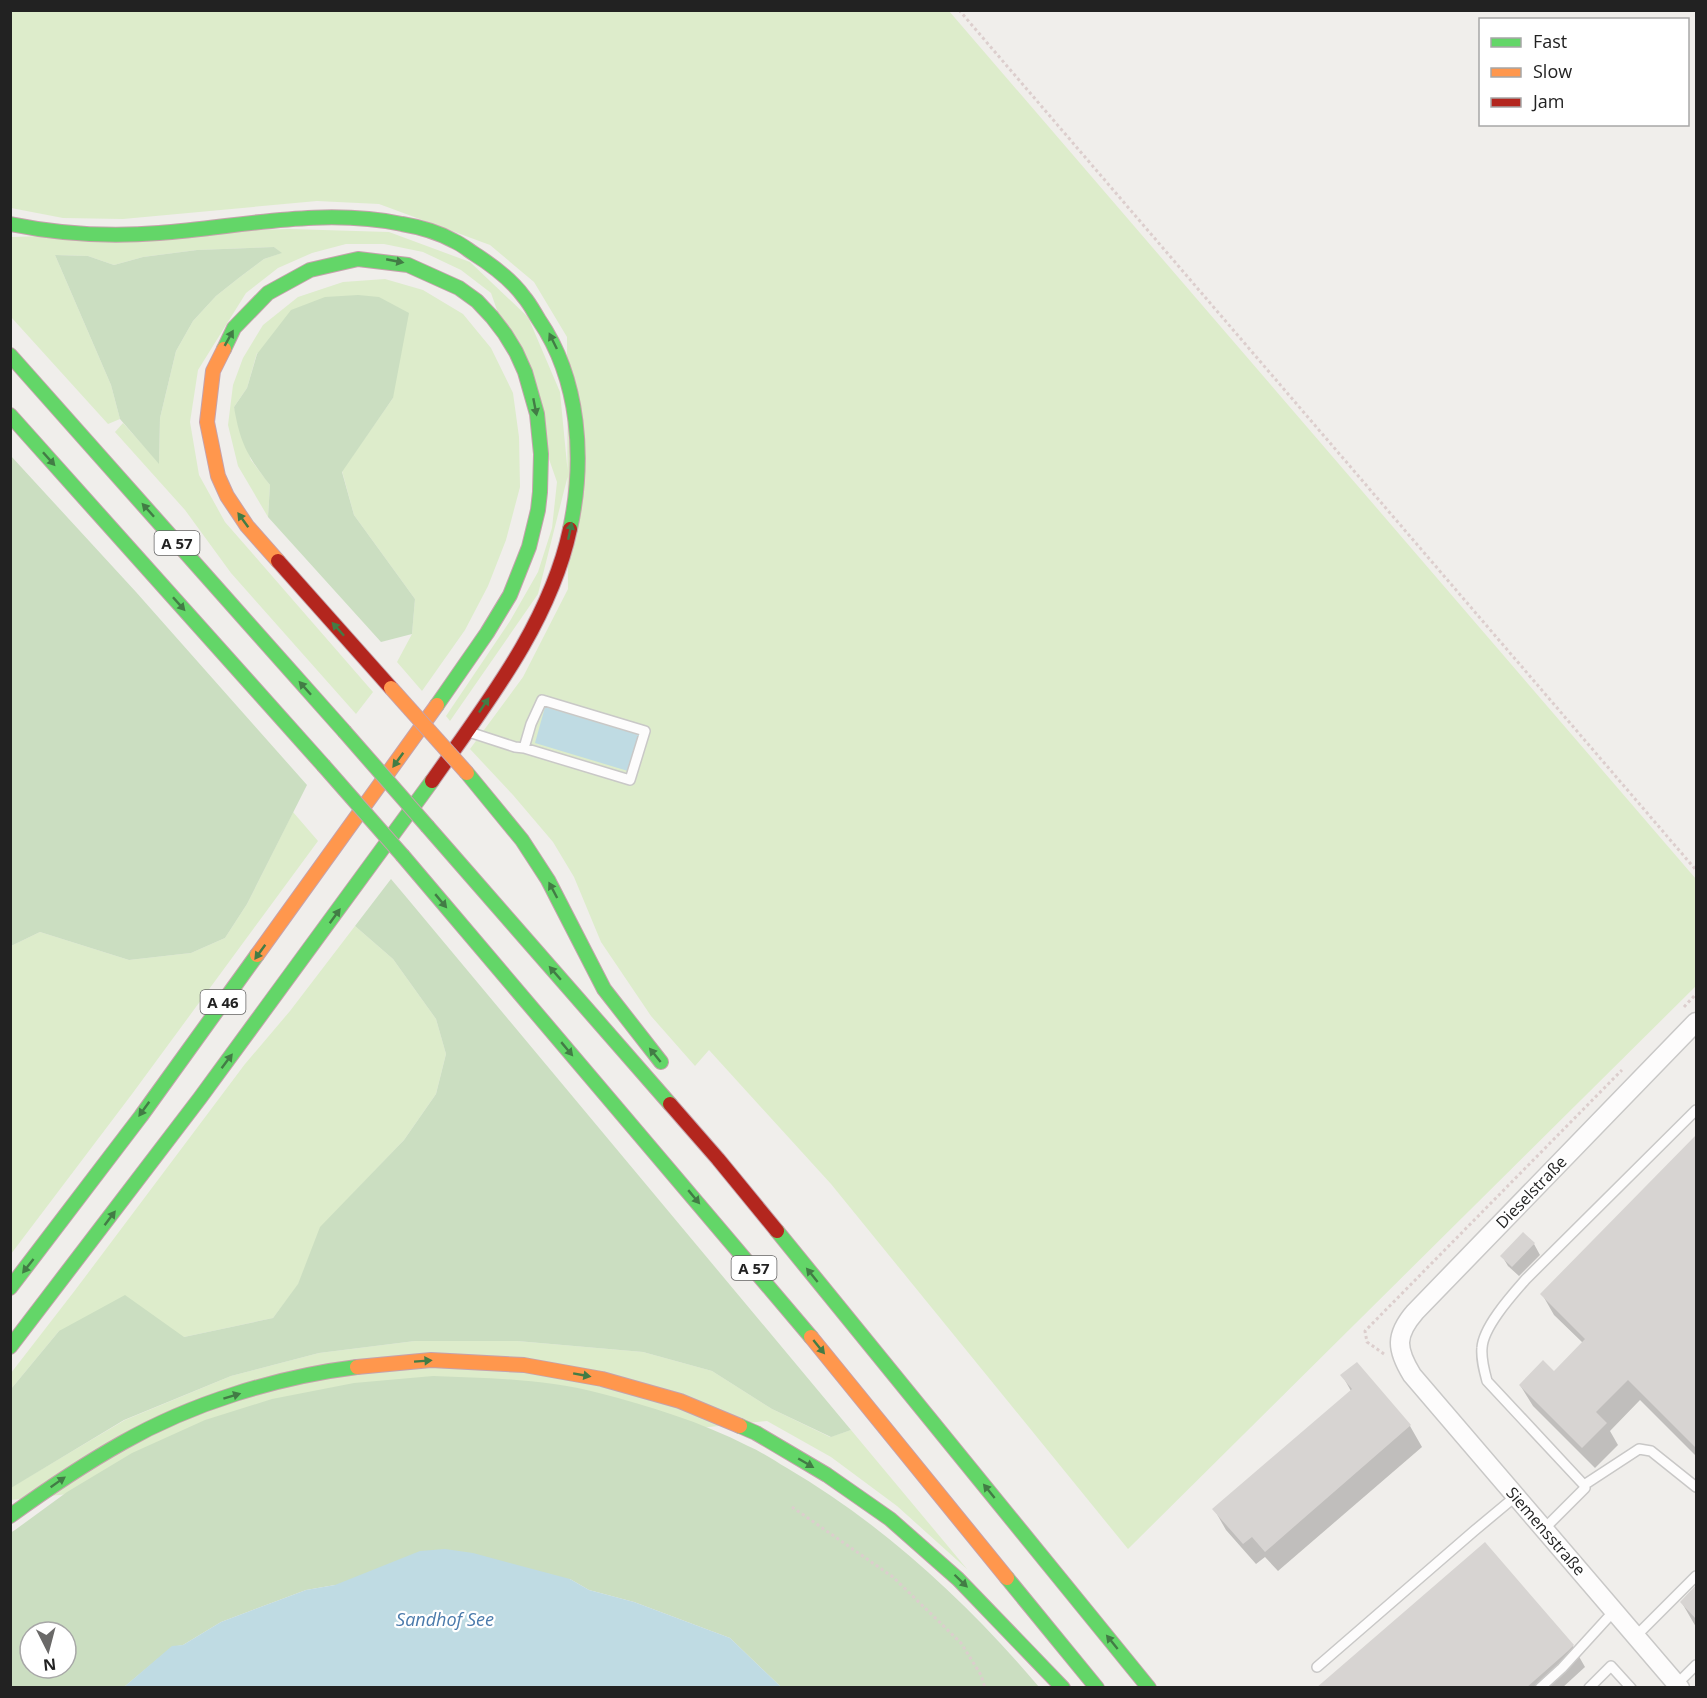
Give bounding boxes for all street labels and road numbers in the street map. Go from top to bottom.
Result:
road number: A 57 [154,531,200,555]
road number: A 46 [200,990,246,1014]
street label: Dieselstraße [1491,1151,1571,1233]
road number: A 57 [732,1256,777,1280]
street label: Siemensstraße [1501,1482,1591,1580]

